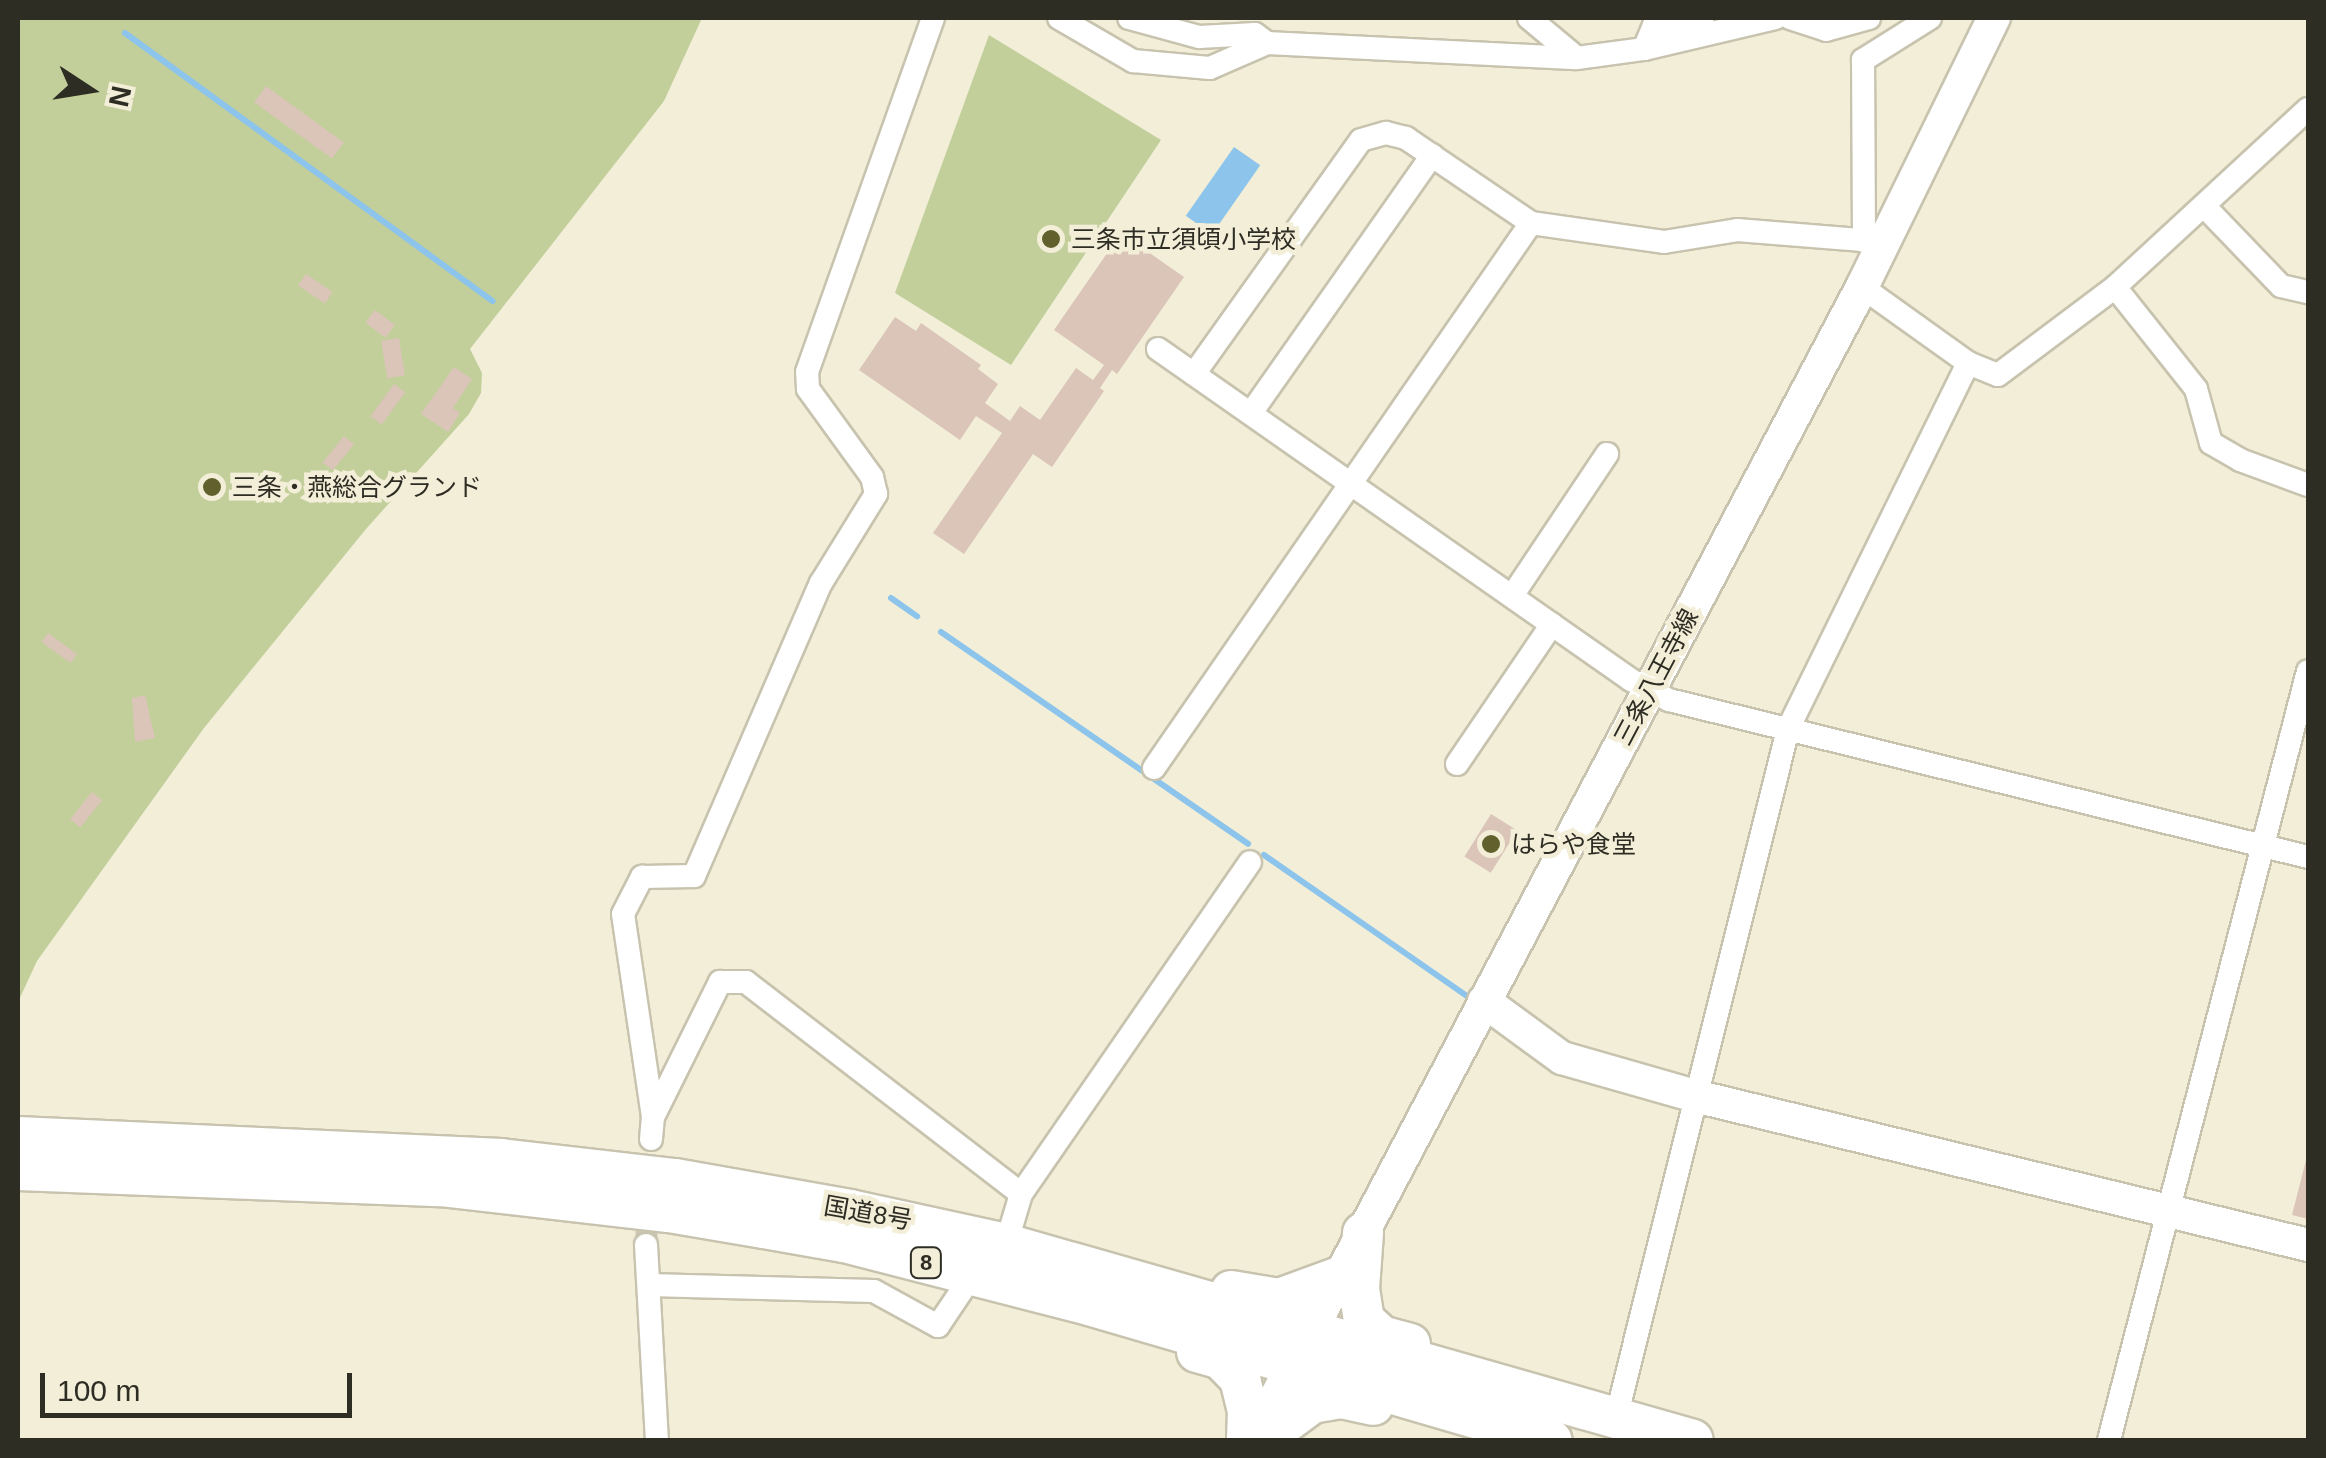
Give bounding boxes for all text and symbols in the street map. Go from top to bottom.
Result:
north arrow [40,40,140,140]
text: N [103,83,137,109]
place label: 三条市立須頃小学校 [1071,224,1296,254]
marker: 三条市立須頃小学校 [1040,228,1062,250]
place label: 三条・燕総合グランド [232,472,482,502]
marker: 三条・燕総合グランド [201,476,223,498]
street label: 三条八王寺線 [1608,604,1704,750]
place label: はらや食堂 [1511,829,1636,859]
marker: はらや食堂 [1480,833,1502,855]
street label: 国道8号 [822,1191,914,1235]
road number: 8 [908,1246,944,1280]
scale bar [45,1353,358,1415]
text: 100 m [57,1374,140,1407]

